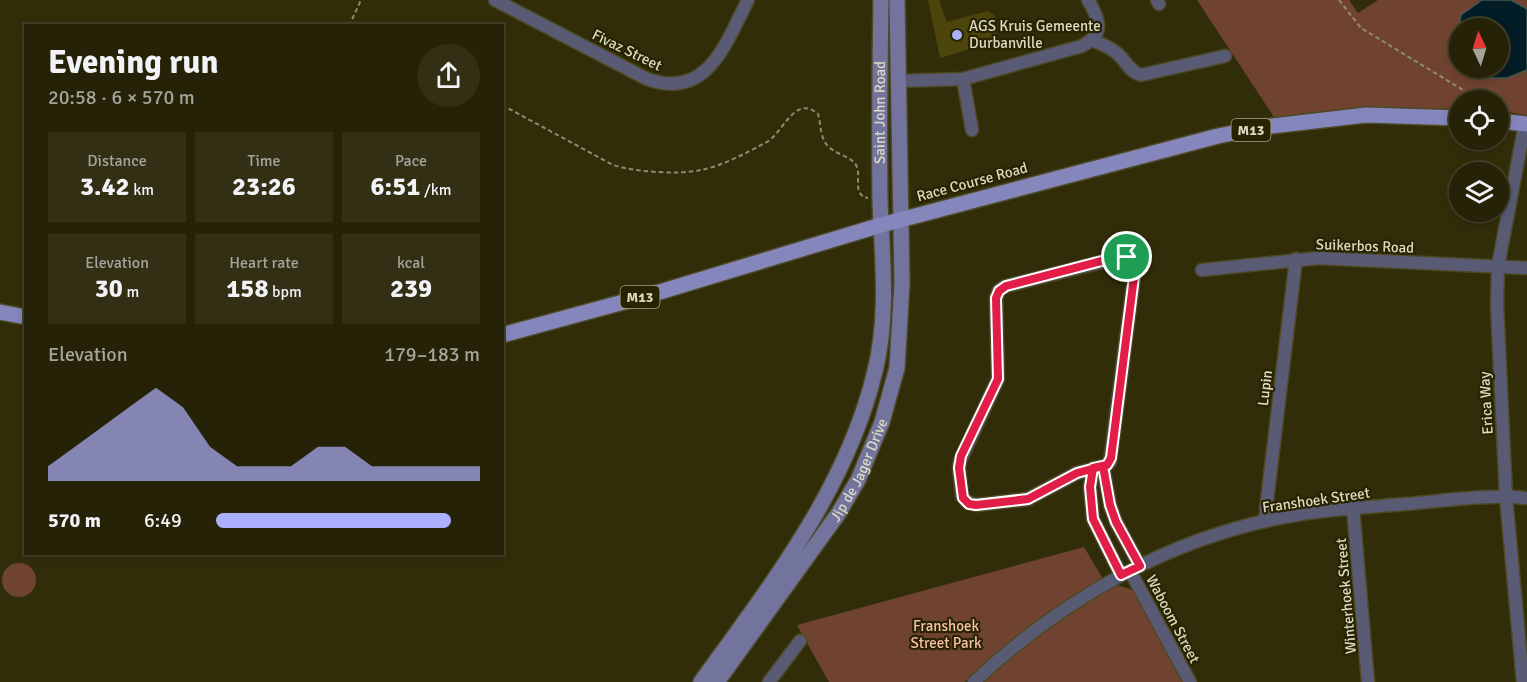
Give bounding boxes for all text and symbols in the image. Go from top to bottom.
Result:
place label: AGS Kruis Gemeente Durbanville [969,17,1101,52]
north arrow [1449,18,1509,78]
map controls [1449,18,1509,222]
street label: Fivaz Street [589,25,665,75]
marker: AGS Kruis Gemeente Durbanville [950,28,964,42]
text: Evening run [48,42,218,83]
button: share [417,44,480,107]
street label: Saint John Road [871,61,889,164]
text: 20:58 · 6 × 570 m [48,85,195,110]
button: locate [1449,90,1509,150]
road number: M13 [1232,119,1270,141]
text: Distance [87,151,147,171]
text: Time [248,151,280,171]
text: Pace [395,151,427,171]
street label: Race Course Road [915,159,1030,205]
button: layers [1449,162,1509,222]
text: 3.42 [80,171,130,203]
text: 23:26 [232,171,296,203]
text: 6:51 [371,171,420,203]
text: km [130,180,154,200]
text: /km [420,180,451,200]
pin [1101,231,1152,282]
street label: Suikerbos Road [1315,235,1415,257]
icon: arrive [1110,240,1143,273]
text: Elevation [85,253,149,273]
text: Heart rate [229,253,299,273]
text: kcal [397,253,425,273]
text: 30 [95,273,123,305]
text: 158 [226,273,268,305]
text: 239 [390,273,432,305]
text: m [123,282,139,302]
text: bpm [268,282,302,302]
road number: M13 [620,286,660,308]
text: Elevation [48,342,128,367]
text: 179–183 m [384,342,480,367]
street label: Lupin [1254,369,1276,407]
street label: Erica Way [1475,371,1497,435]
street label: Jip de Jager Drive [826,416,891,525]
street label: Franshoek Street [1261,484,1371,516]
text: 570 m [48,508,101,533]
text: 6:49 [144,508,182,533]
street label: Winterhoek Street [1332,537,1360,655]
street label: Waboom Street [1142,572,1204,666]
park label: Franshoek Street Park [910,617,982,652]

